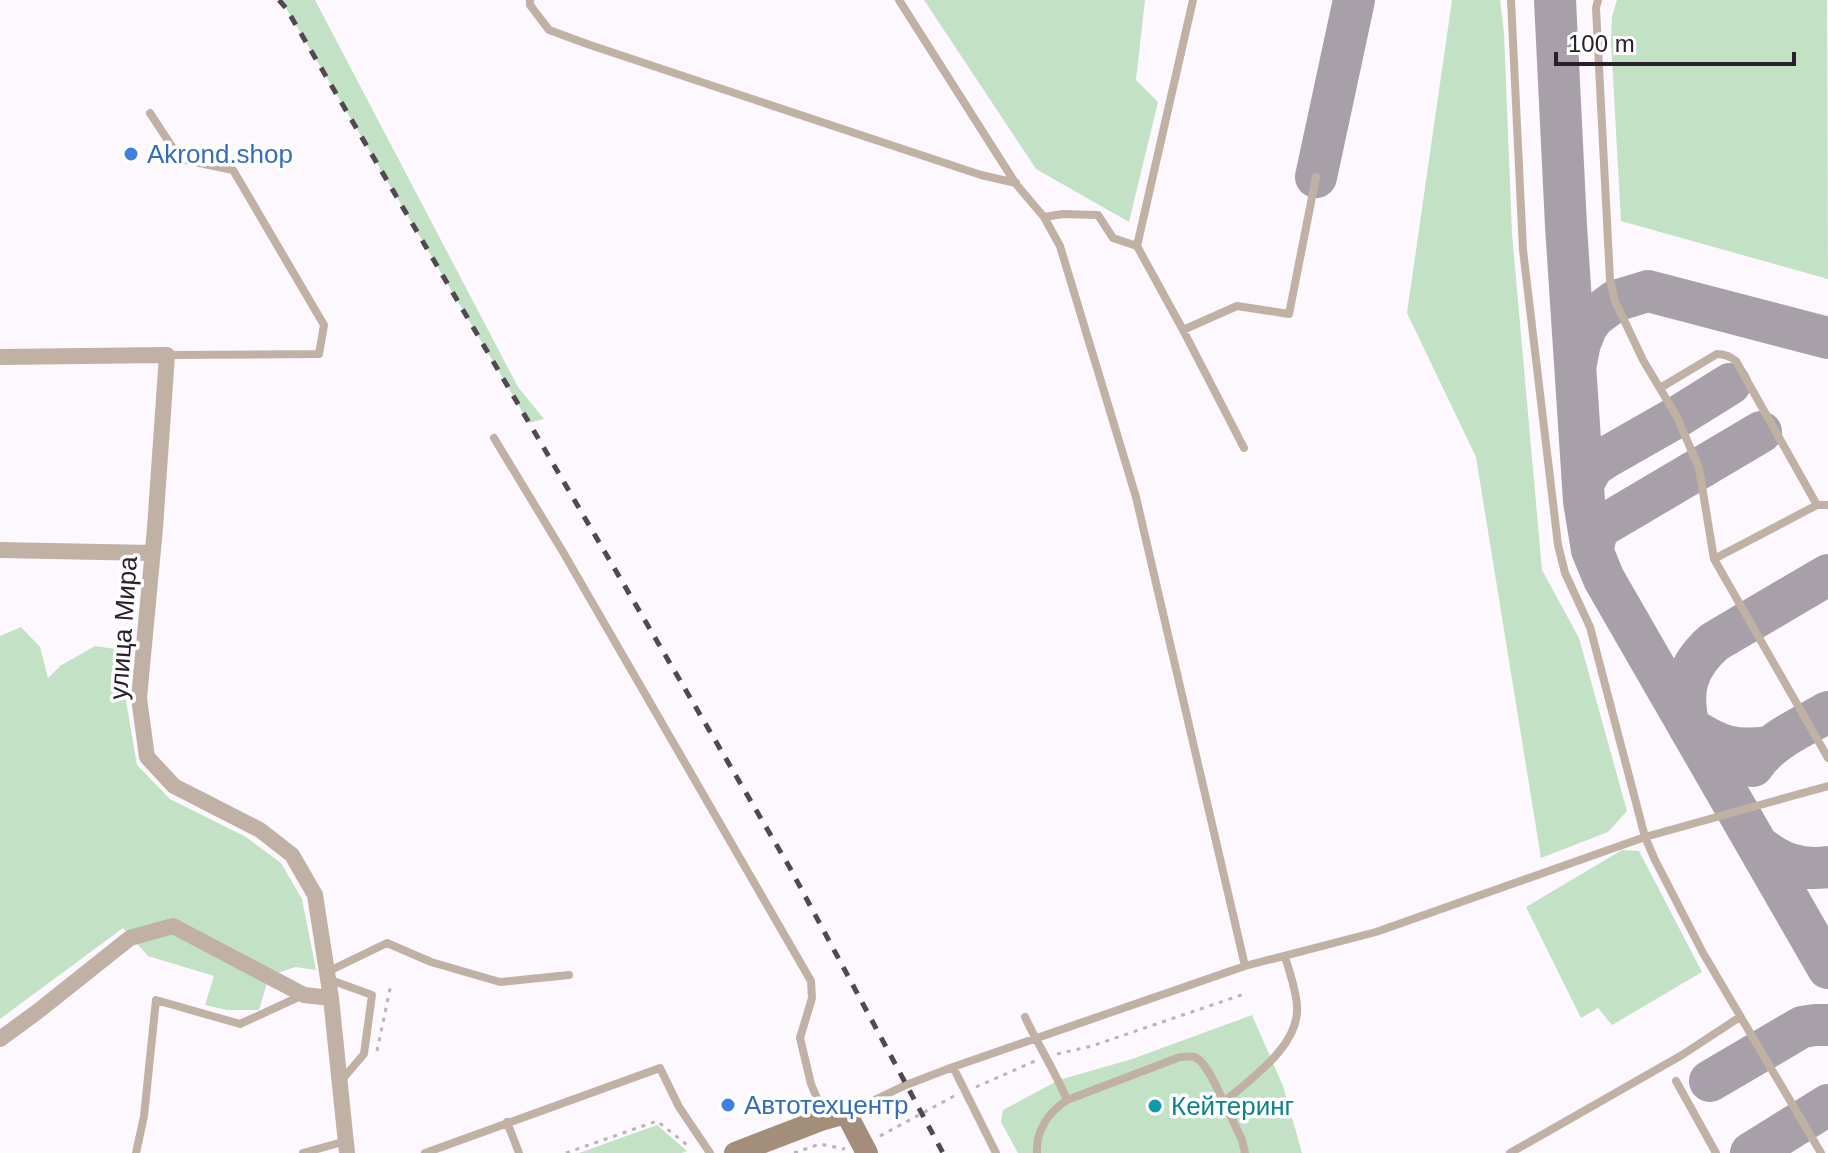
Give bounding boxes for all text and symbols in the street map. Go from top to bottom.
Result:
scale bar [1556,16,1794,66]
text: 100 m [1568,30,1635,57]
place label: Akrond.shop [147,139,293,169]
marker: Akrond.shop [122,145,140,163]
street label: улица Мира [103,555,143,701]
place label: Автотехцентр [744,1090,908,1120]
place label: Кейтеринг [1171,1091,1294,1121]
marker: Автотехцентр [719,1096,737,1114]
marker: Кейтеринг [1146,1097,1164,1115]

